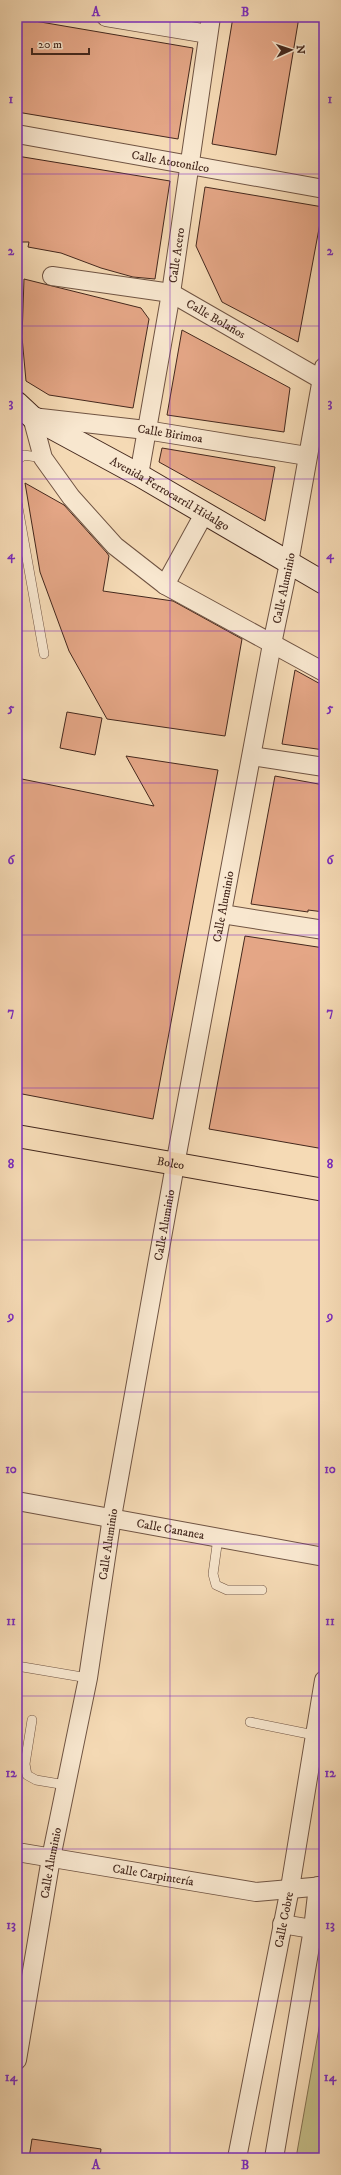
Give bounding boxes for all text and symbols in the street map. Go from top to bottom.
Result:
text: A [91,4,101,20]
text: B [241,4,249,20]
scale bar [32,30,89,56]
north arrow [271,30,311,70]
text: 20 m [38,37,62,52]
text: N [293,45,307,54]
text: 1 [9,91,14,107]
text: 1 [328,91,333,107]
street label: Calle Atotonilco [130,147,211,176]
street label: Calle Acero [165,226,188,284]
text: 2 [8,243,15,259]
text: 2 [327,243,334,259]
street label: Calle Bolaños [184,296,248,342]
text: 3 [9,395,14,411]
text: 3 [328,395,333,411]
street label: Calle Birimoa [136,421,205,447]
street label: Avenida Ferrocarril Hidalgo [107,453,232,534]
text: 4 [6,547,15,564]
text: 4 [325,547,334,564]
street label: Calle Aluminio [269,551,298,625]
text: 5 [7,700,15,716]
text: 5 [326,700,334,716]
text: 6 [8,852,16,868]
text: 6 [327,852,335,868]
street label: Calle Aluminio [209,869,237,943]
text: 7 [8,1004,15,1020]
text: 7 [327,1004,334,1020]
street label: Boleo [156,1153,186,1173]
text: 8 [8,1156,15,1172]
text: 8 [327,1156,334,1172]
street label: Calle Aluminio [151,1188,178,1262]
text: 9 [7,1308,14,1324]
text: 9 [326,1308,333,1324]
text: 10 [5,1461,17,1477]
text: 10 [324,1461,336,1477]
street label: Calle Aluminio [95,1507,121,1581]
street label: Calle Cananea [135,1515,206,1543]
text: 11 [6,1613,16,1629]
text: 11 [325,1613,335,1629]
text: 12 [5,1765,17,1781]
text: 12 [324,1765,336,1781]
street label: Calle Aluminio [37,1826,65,1900]
street label: Calle Carpintería [111,1861,196,1889]
street label: Calle Cobre [271,1890,297,1949]
text: 13 [6,1917,16,1933]
text: 13 [325,1917,335,1933]
text: 14 [5,2069,18,2086]
text: 14 [324,2069,337,2086]
text: A [91,2157,101,2173]
text: B [241,2157,249,2173]

